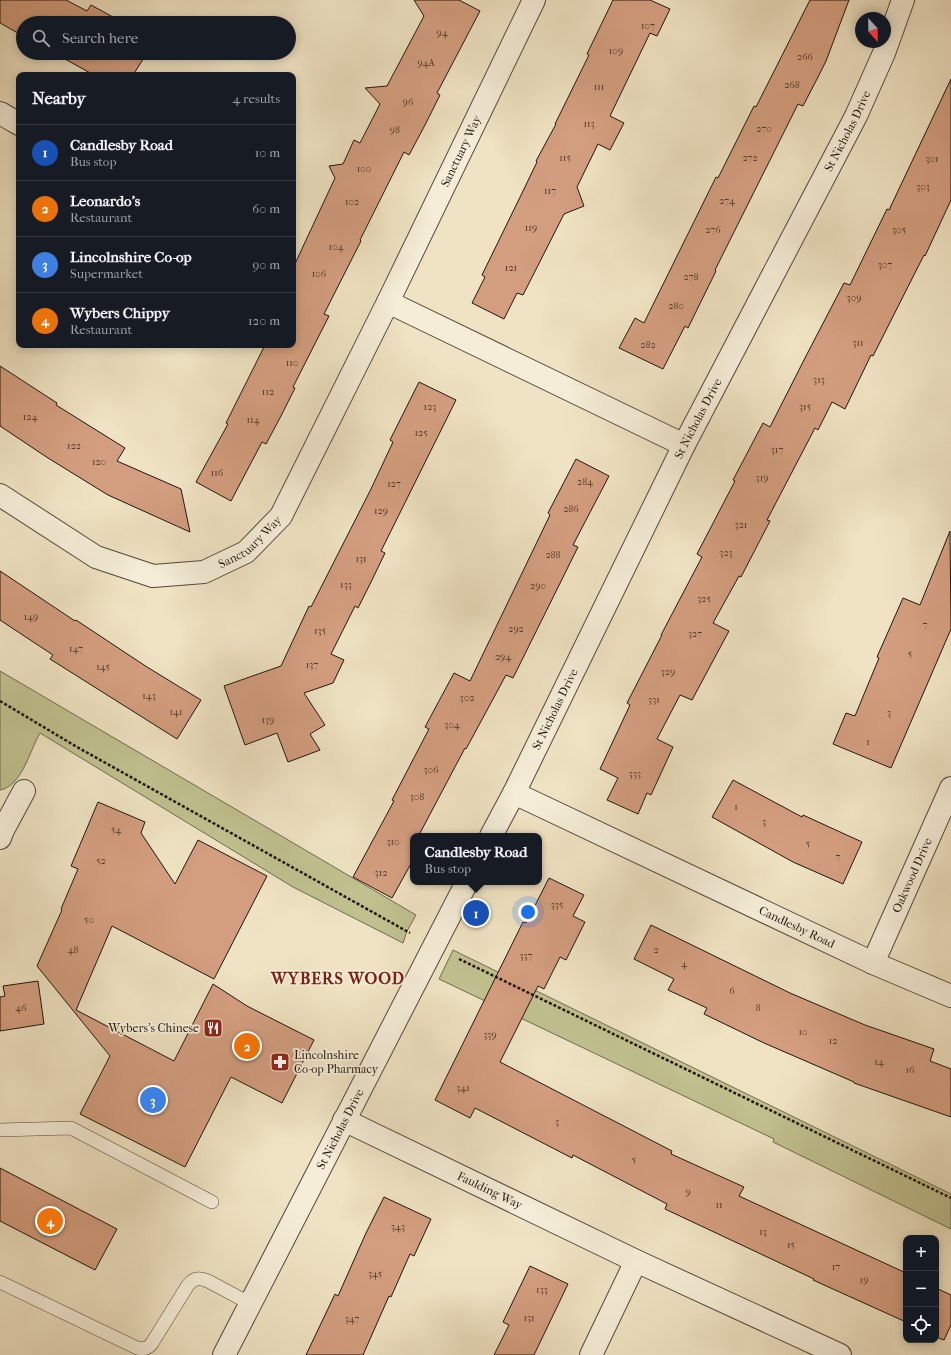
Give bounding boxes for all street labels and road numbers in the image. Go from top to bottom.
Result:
street label: St Nicholas Drive [821,88,873,174]
street label: Sanctuary Way [438,113,484,189]
street label: St Nicholas Drive [671,376,725,461]
street label: Sanctuary Way [216,512,285,571]
street label: St Nicholas Drive [529,666,581,752]
street label: Oakwood Drive [889,836,935,915]
street label: Candlesby Road [757,903,838,951]
street label: St Nicholas Drive [314,1086,367,1172]
street label: Faulding Way [455,1169,525,1212]

